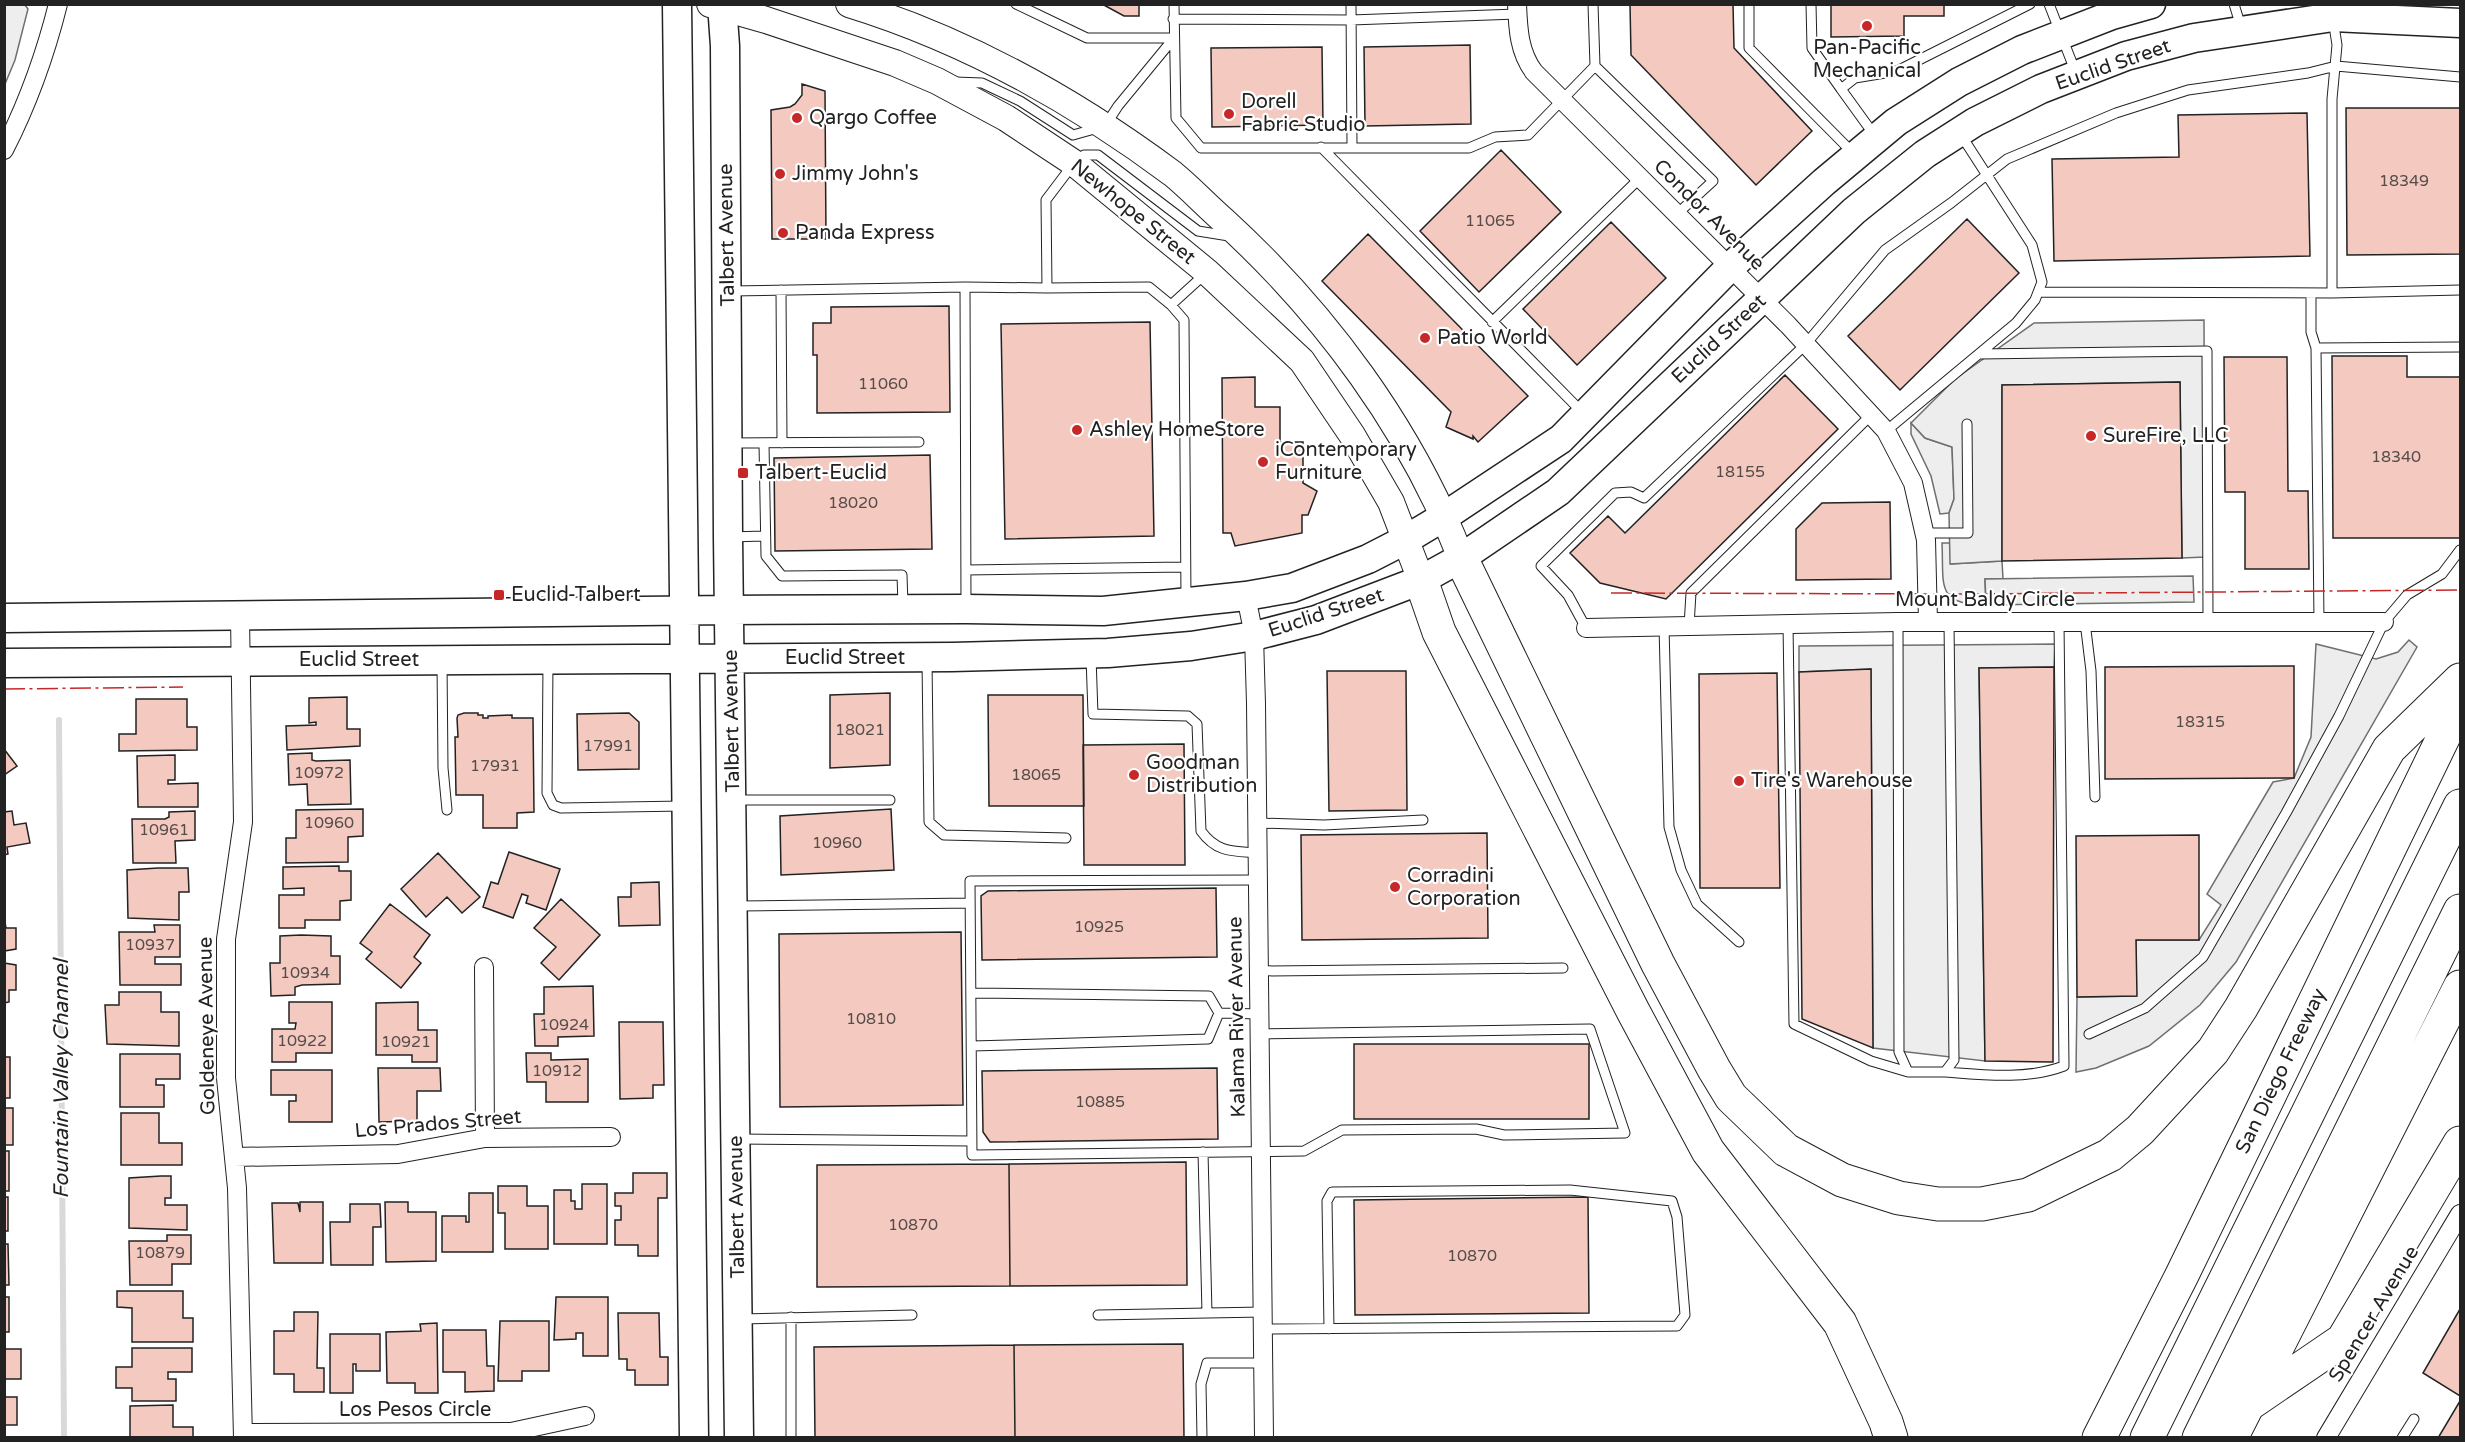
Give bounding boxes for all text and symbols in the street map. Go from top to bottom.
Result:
marker: Pan-Pacific Mechanical [1860,19,1874,33]
street label: Euclid Street [2052,34,2174,96]
place label: Pan-Pacific Mechanical [1813,36,1921,83]
place label: Dorell Fabric Studio [1241,90,1365,137]
place label: Qargo Coffee [809,106,937,130]
marker: Dorell Fabric Studio [1222,107,1236,121]
marker: Qargo Coffee [790,111,804,125]
street label: Newhope Street [1066,154,1200,270]
street label: Condor Avenue [1648,154,1770,276]
place label: Jimmy John's [792,162,919,186]
street label: Talbert Avenue [714,163,740,307]
marker: Jimmy John's [773,167,787,181]
house number: 18349 [2379,171,2429,191]
house number: 11065 [1465,211,1515,231]
place label: Panda Express [795,221,934,245]
marker: Panda Express [776,226,790,240]
street label: Euclid Street [1667,289,1771,389]
place label: Patio World [1437,326,1548,350]
marker: Patio World [1418,331,1432,345]
house number: 11060 [858,374,908,394]
place label: Ashley HomeStore [1089,418,1265,442]
marker: Ashley HomeStore [1070,423,1084,437]
place label: SureFire, LLC [2103,424,2229,448]
marker: SureFire, LLC [2084,429,2098,443]
place label: iContemporary Furniture [1275,438,1417,485]
house number: 18340 [2371,447,2421,467]
marker: iContemporary Furniture [1256,455,1270,469]
place label: Talbert-Euclid [755,461,887,485]
house number: 18155 [1715,462,1765,482]
marker: Talbert-Euclid [736,466,750,480]
house number: 18020 [828,493,878,513]
place label: Euclid-Talbert [511,583,641,607]
street label: Euclid Street [1265,583,1387,643]
marker: Euclid-Talbert [492,588,506,602]
street label: Mount Baldy Circle [1895,588,2075,612]
street label: Euclid Street [785,646,905,670]
street label: Euclid Street [299,648,419,672]
street label: Talbert Avenue [719,649,745,793]
house number: 18315 [2175,712,2225,732]
house number: 18021 [835,720,885,740]
house number: 17991 [583,736,633,756]
place label: Goodman Distribution [1146,751,1257,798]
house number: 17931 [470,756,520,776]
house number: 10972 [294,763,344,783]
house number: 18065 [1011,765,1061,785]
marker: Goodman Distribution [1127,768,1141,782]
place label: Tire's Warehouse [1751,769,1913,793]
marker: Tire's Warehouse [1732,774,1746,788]
house number: 10960 [304,813,354,833]
house number: 10961 [139,820,189,840]
house number: 10960 [812,833,862,853]
place label: Corradini Corporation [1407,864,1521,911]
marker: Corradini Corporation [1388,880,1402,894]
street label: Kalama River Avenue [1223,916,1251,1118]
house number: 10925 [1074,917,1124,937]
house number: 10937 [125,935,175,955]
street label: Goldeneye Avenue [193,937,221,1115]
water label: Fountain Valley Channel [49,957,74,1199]
house number: 10934 [280,963,330,983]
street label: San Diego Freeway [2231,984,2332,1158]
house number: 10810 [846,1009,896,1029]
house number: 10924 [539,1015,589,1035]
house number: 10922 [277,1031,327,1051]
house number: 10921 [381,1032,431,1052]
house number: 10912 [532,1061,582,1081]
house number: 10885 [1075,1092,1125,1112]
street label: Los Prados Street [354,1105,523,1143]
street label: Talbert Avenue [724,1135,750,1279]
house number: 10870 [888,1215,938,1235]
street label: Spencer Avenue [2324,1242,2424,1386]
house number: 10879 [135,1243,185,1263]
house number: 10870 [1447,1246,1497,1266]
street label: Los Pesos Circle [339,1398,491,1422]

